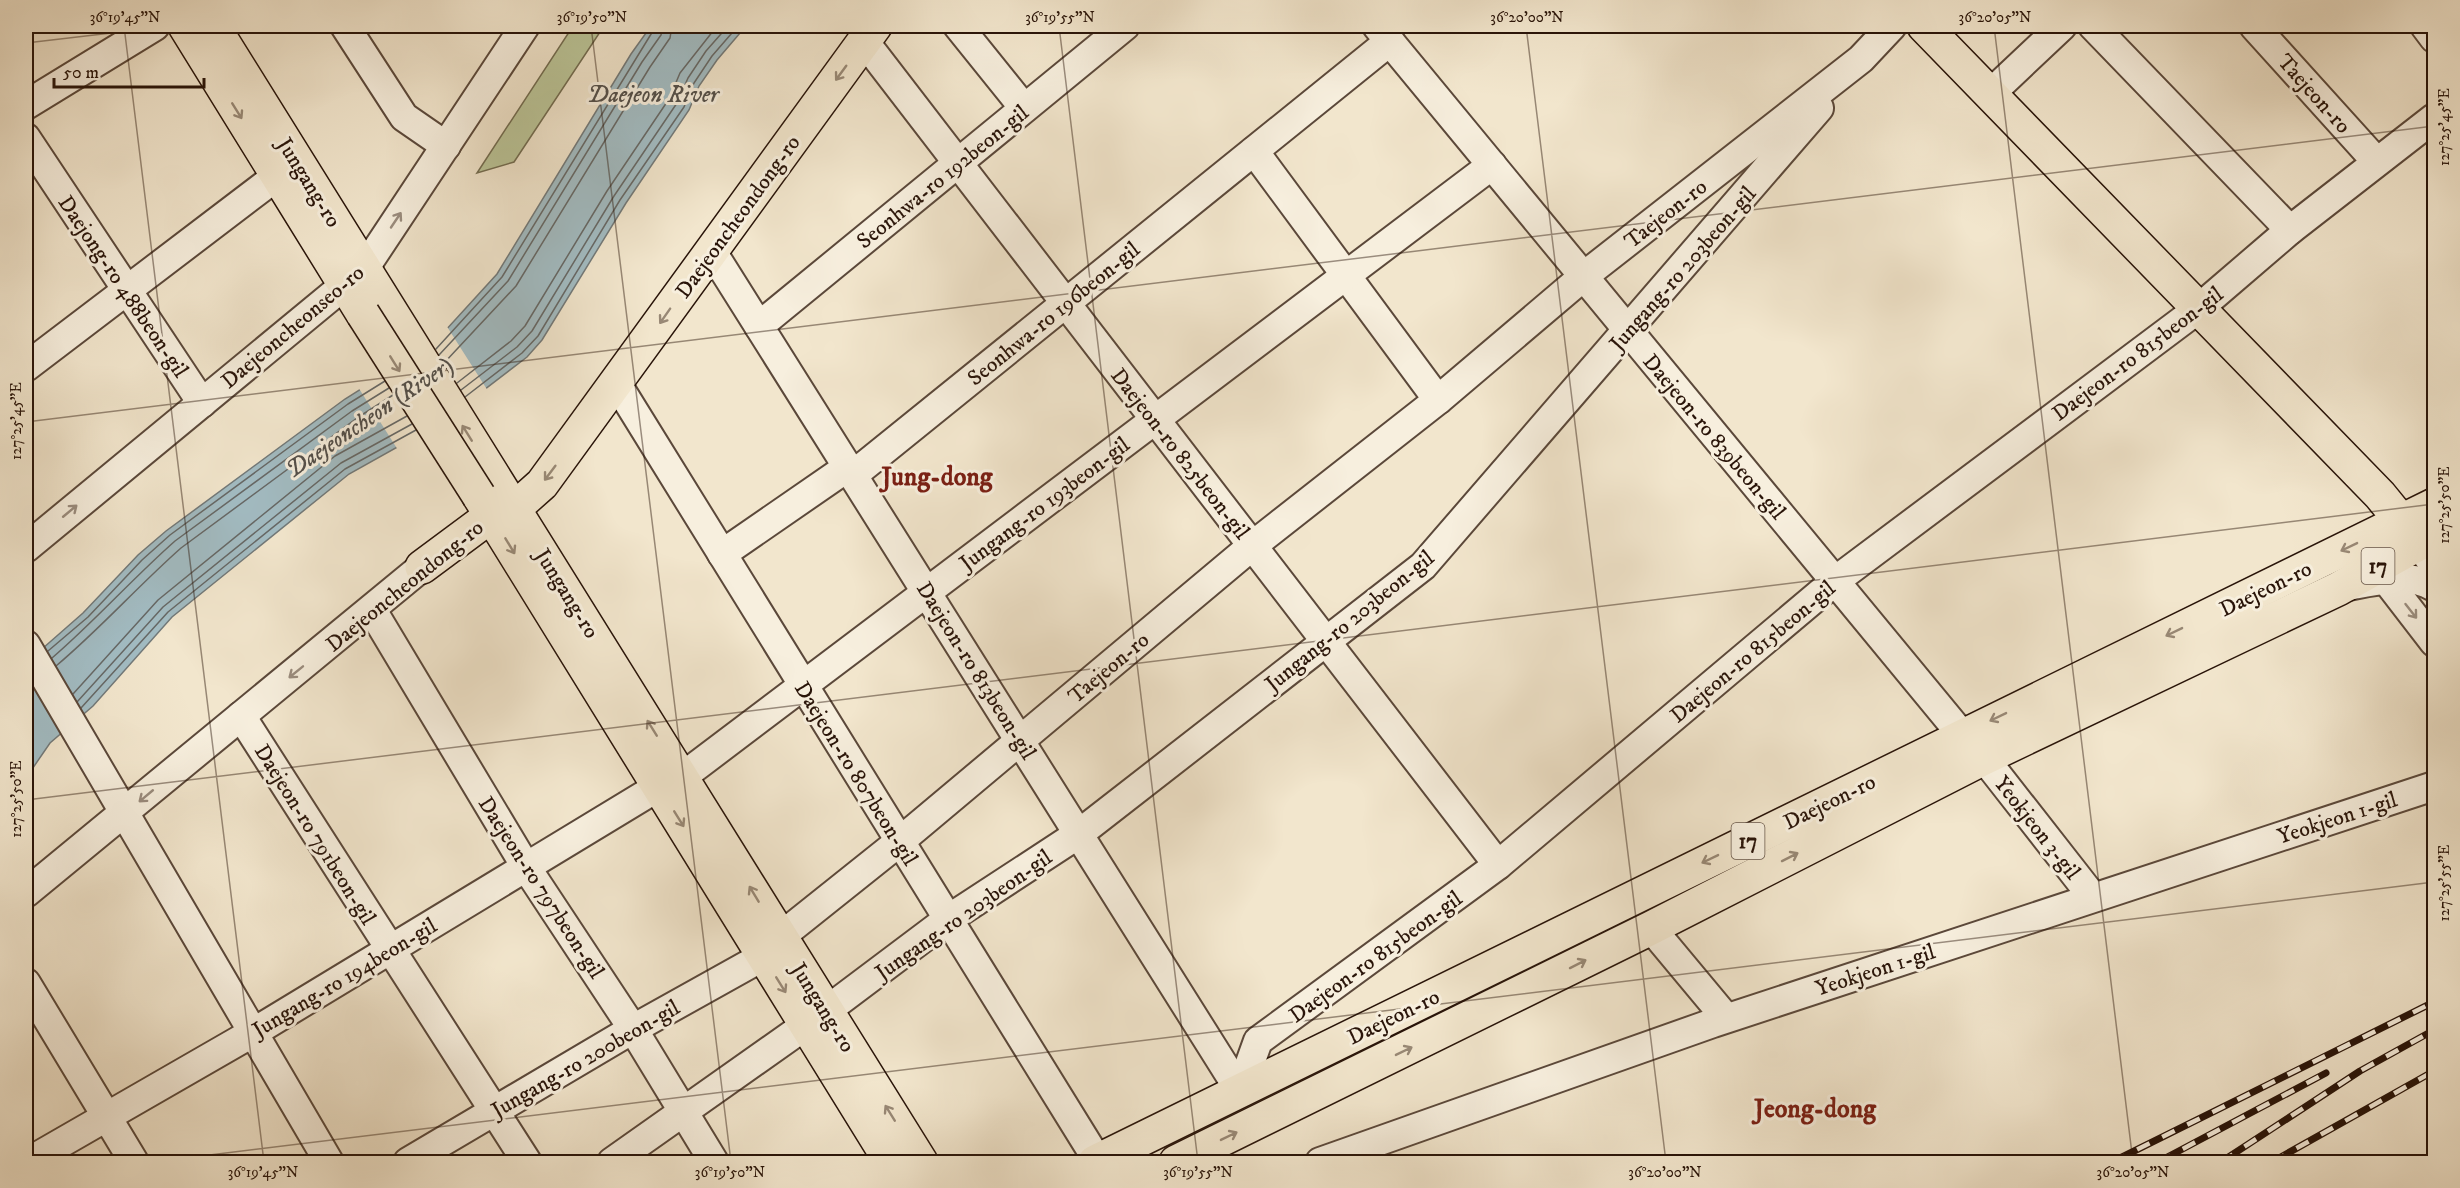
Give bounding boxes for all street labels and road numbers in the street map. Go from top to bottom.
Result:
street label: Taejeon-ro [2271,49,2357,139]
street label: Seonhwa-ro 192beon-gil [851,99,1035,255]
street label: Daejeoncheondong-ro [670,130,807,304]
street label: Jungang-ro [270,131,347,233]
street label: Taejeon-ro [1619,174,1713,255]
street label: Jungang-ro 203beon-gil [1603,181,1762,358]
street label: Daejong-ro 488beon-gil [52,191,194,383]
street label: Seonhwa-ro 196beon-gil [962,236,1146,392]
street label: Daejeoncheonseo-ro [216,259,370,395]
street label: Daejeon-ro 815beon-gil [2047,281,2229,427]
street label: Daejeon-ro 839beon-gil [1637,349,1791,525]
street label: Daejeon-ro 825beon-gil [1104,363,1255,545]
street label: Jungang-ro 193beon-gil [953,431,1136,578]
street label: Daejeoncheondong-ro [321,514,489,658]
street label: Jungang-ro [528,542,605,644]
street label: Jungang-ro 203beon-gil [1258,544,1440,699]
road number: 17 [2362,548,2394,584]
street label: Daejeon-ro [2215,555,2316,623]
street label: Daejeon-ro 815beon-gil [1665,575,1841,729]
street label: Daejeon-ro 813beon-gil [910,577,1042,765]
street label: Taejeon-ro [1063,626,1155,710]
street label: Daejeon-ro 807beon-gil [788,677,924,871]
street label: Daejeon-ro 791beon-gil [248,739,382,930]
street label: Daejeon-ro [1779,768,1880,836]
street label: Yeokjeon 3-gil [1988,771,2086,886]
street label: Yeokjeon 1-gil [2274,786,2401,850]
street label: Daejeon-ro 797beon-gil [472,792,610,984]
road number: 17 [1732,823,1764,859]
street label: Jungang-ro 203beon-gil [869,844,1058,988]
street label: Daejeon-ro 815beon-gil [1283,884,1467,1028]
street label: Jungang-ro 194beon-gil [246,912,442,1045]
street label: Yeokjeon 1-gil [1812,938,1939,1002]
street label: Jungang-ro [784,956,861,1058]
street label: Daejeon-ro [1343,982,1443,1050]
street label: Jungang-ro 200beon-gil [485,994,685,1125]

